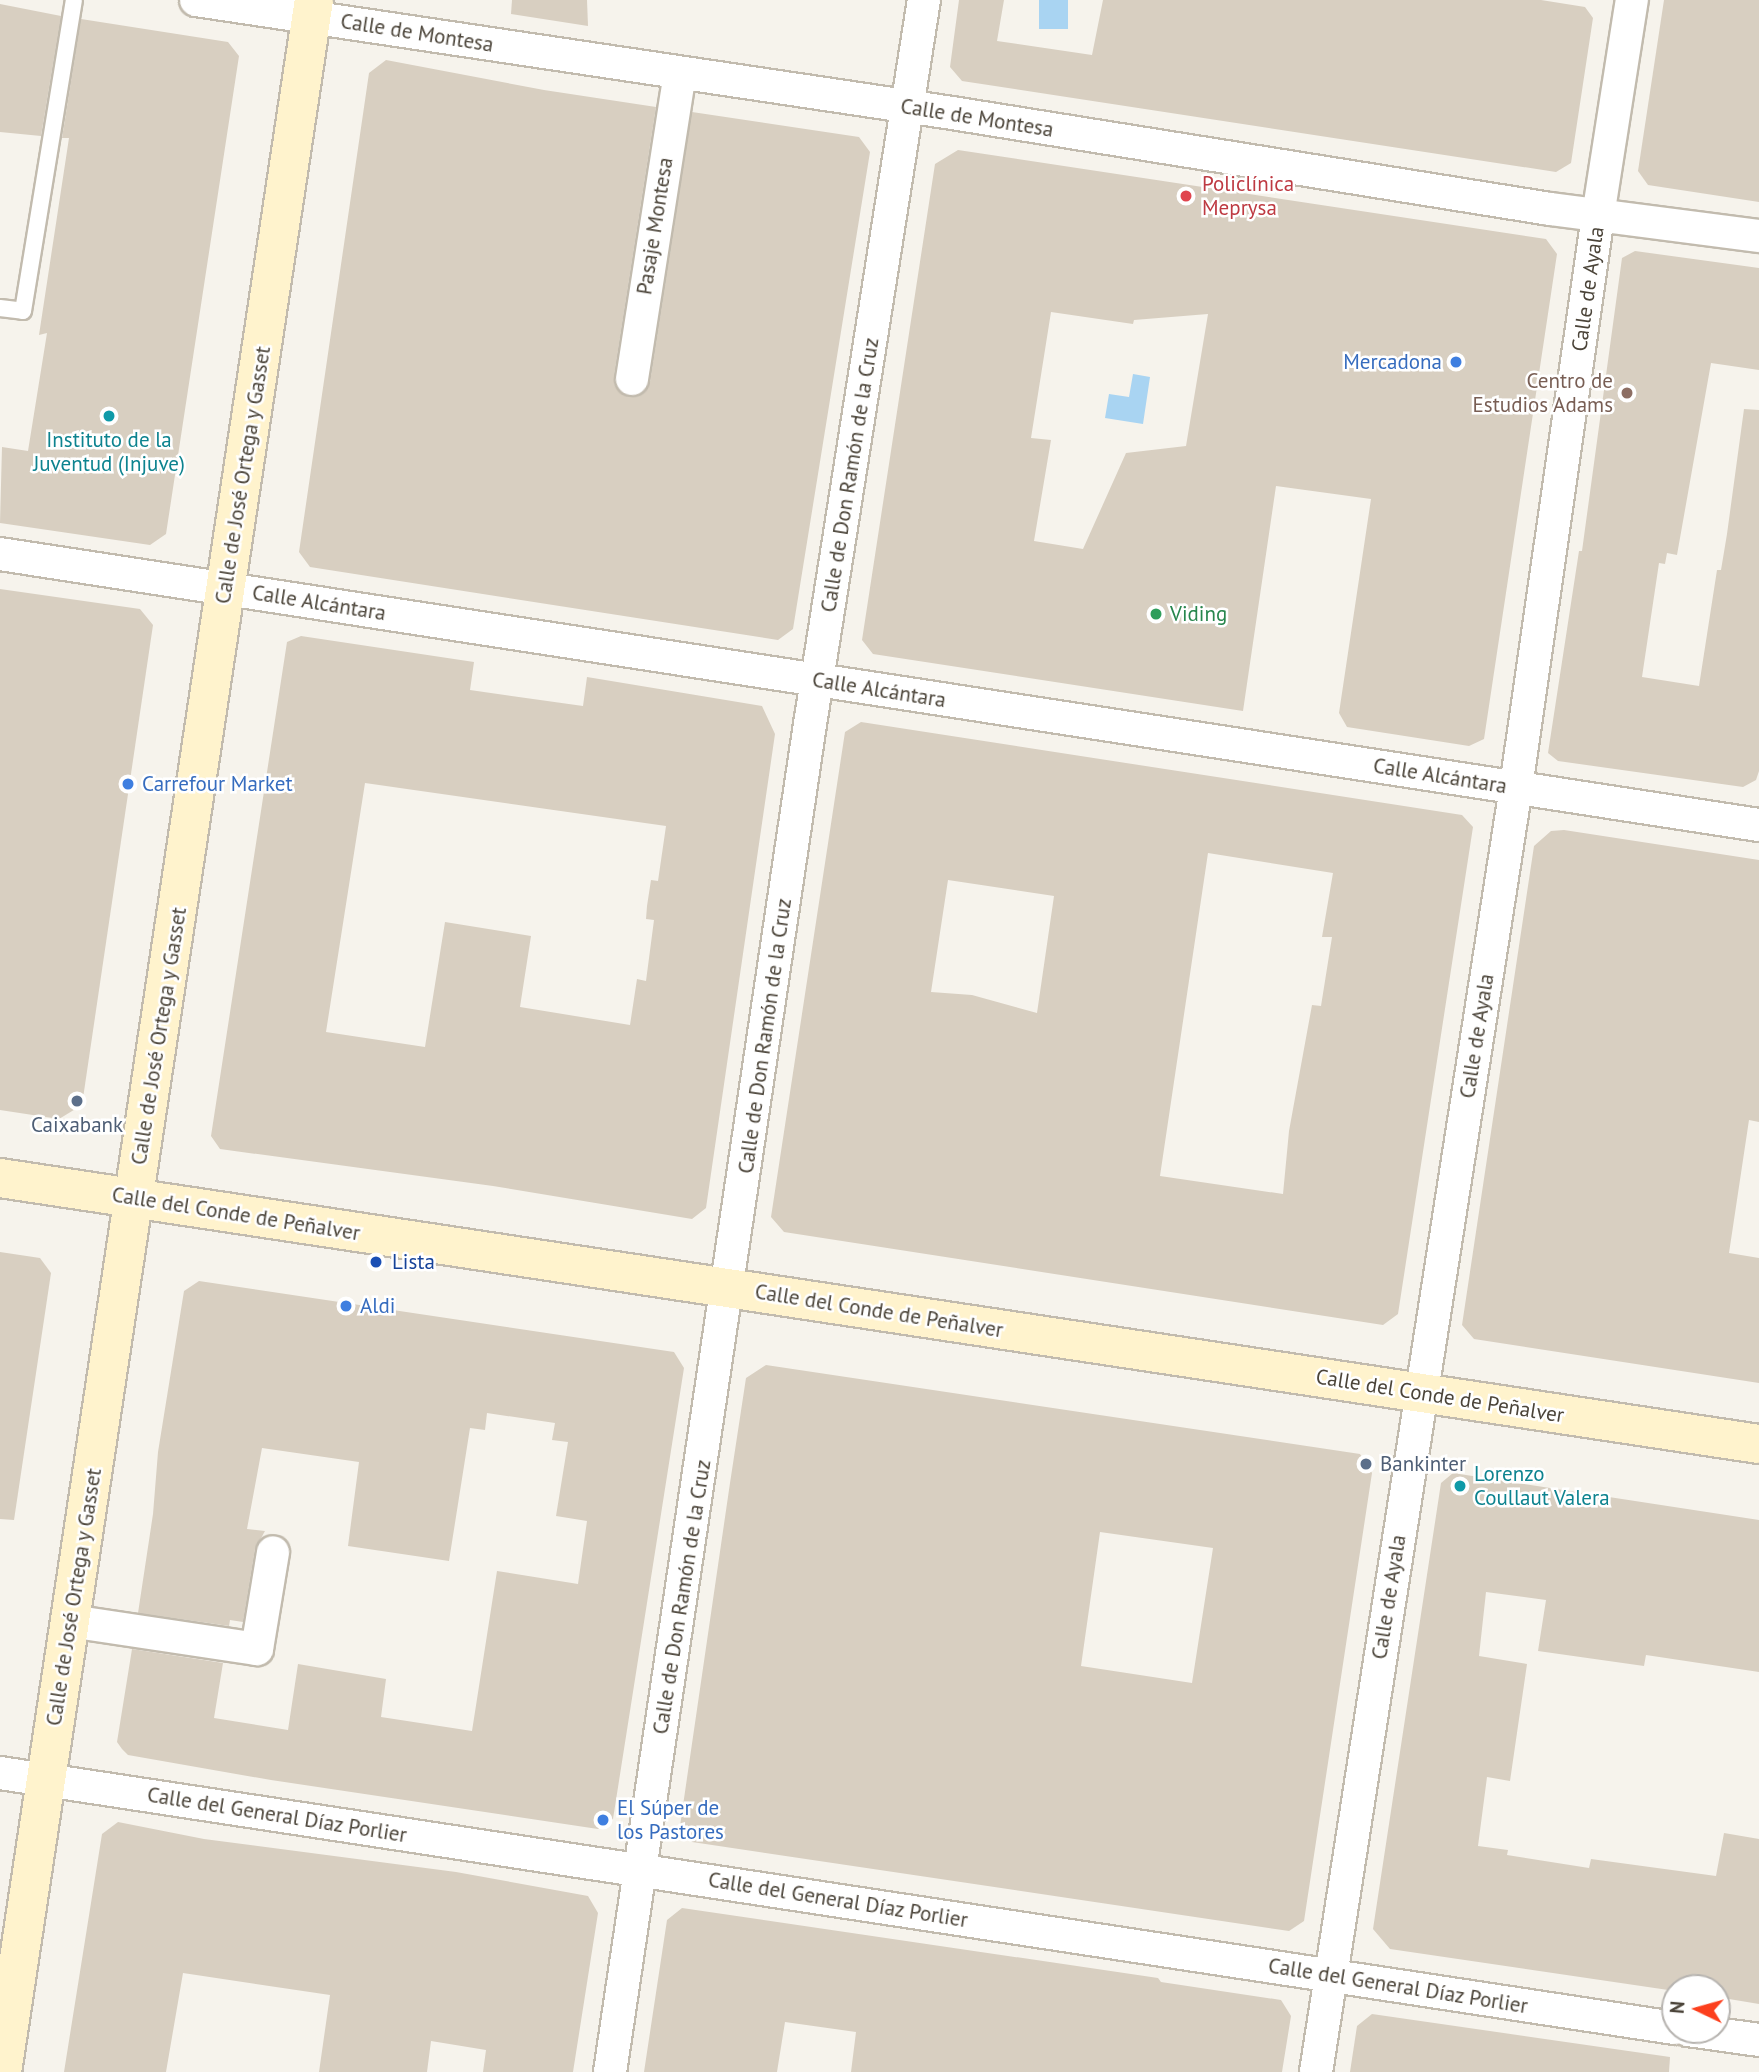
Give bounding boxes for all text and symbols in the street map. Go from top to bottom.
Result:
street label: Calle de Montesa [339,8,495,58]
street label: Calle de Montesa [899,93,1055,143]
street label: Pasaje Montesa [632,156,678,296]
place label: Policlínica Meprysa [1202,171,1294,221]
marker: Policlínica Meprysa [1176,186,1196,206]
street label: Calle de Ayala [1567,225,1609,353]
street label: Calle de Don Ramón de la Cruz [816,336,884,614]
street label: Calle de José Ortega y Gasset [210,344,276,606]
place label: Mercadona [1343,349,1442,375]
marker: Mercadona [1448,354,1464,370]
place label: Centro de Estudios Adams [1472,368,1613,418]
marker: Centro de Estudios Adams [1619,385,1635,401]
marker: Instituto de la Juventud (Injuve) [101,408,117,424]
place label: Instituto de la Juventud (Injuve) [33,427,185,477]
street label: Calle Alcántara [250,580,388,626]
place label: Viding [1170,601,1227,627]
marker: Viding [1148,606,1164,622]
street label: Calle Alcántara [810,667,948,713]
street label: Calle Alcántara [1371,753,1509,799]
place label: Carrefour Market [142,771,293,797]
marker: Carrefour Market [120,776,136,792]
street label: Calle de Don Ramón de la Cruz [733,897,797,1175]
street label: Calle de José Ortega y Gasset [126,905,192,1167]
street label: Calle de Ayala [1455,972,1499,1100]
marker: Caixabank [69,1093,85,1109]
place label: Caixabank [31,1112,123,1138]
street label: Calle del Conde de Peñalver [110,1182,362,1246]
place label: Lista [392,1249,435,1275]
marker: Lista [366,1252,386,1272]
street label: Calle del Conde de Peñalver [753,1279,1005,1343]
place label: Aldi [360,1293,395,1319]
marker: Aldi [338,1298,354,1314]
street label: Calle del Conde de Peñalver [1314,1364,1566,1428]
place label: Bankinter [1380,1451,1466,1477]
marker: Bankinter [1358,1456,1374,1472]
street label: Calle de Don Ramón de la Cruz [648,1458,716,1736]
place label: Lorenzo Coullaut Valera [1474,1461,1610,1511]
street label: Calle de José Ortega y Gasset [41,1466,107,1728]
marker: Lorenzo Coullaut Valera [1452,1478,1468,1494]
street label: Calle de Ayala [1367,1533,1411,1661]
street label: Calle del General Díaz Porlier [145,1782,409,1848]
place label: El Súper de los Pastores [617,1795,724,1845]
marker: El Súper de los Pastores [595,1812,611,1828]
street label: Calle del General Díaz Porlier [706,1867,970,1933]
street label: Calle del General Díaz Porlier [1266,1953,1530,2019]
north arrow [1661,1974,1731,2044]
text: N [1665,2000,1690,2015]

